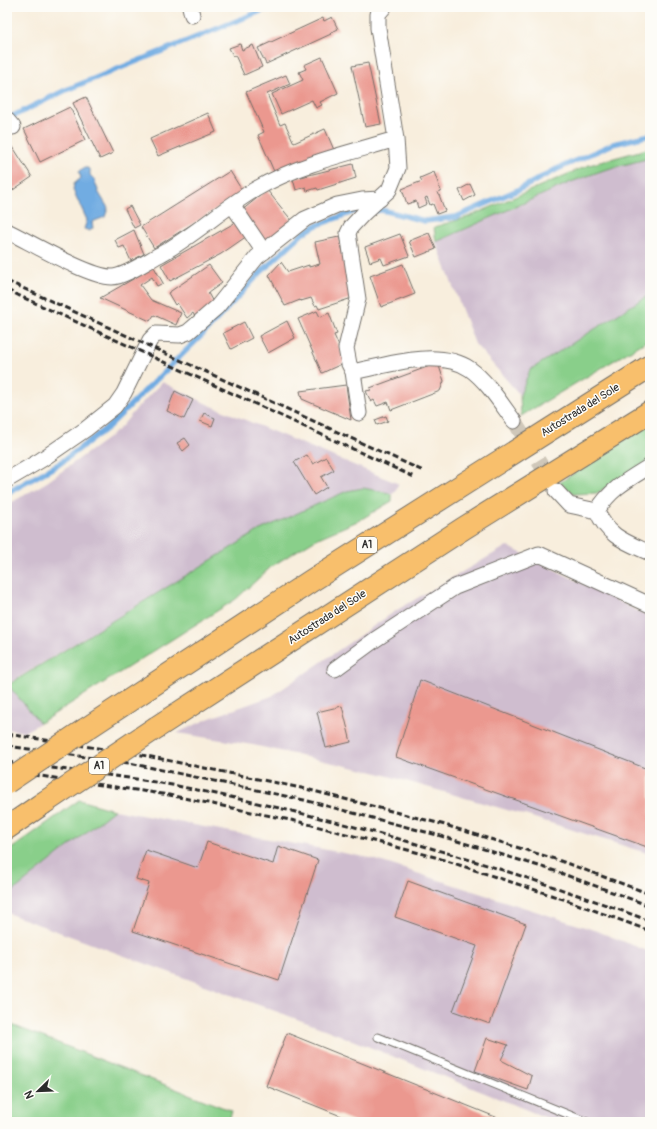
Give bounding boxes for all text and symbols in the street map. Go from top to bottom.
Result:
street label: Autostrada del Sole [538,380,622,439]
road number: A1 [357,537,377,553]
street label: Autostrada del Sole [286,587,369,647]
road number: A1 [89,758,109,774]
north arrow [18,1071,58,1111]
text: N [22,1088,37,1101]

